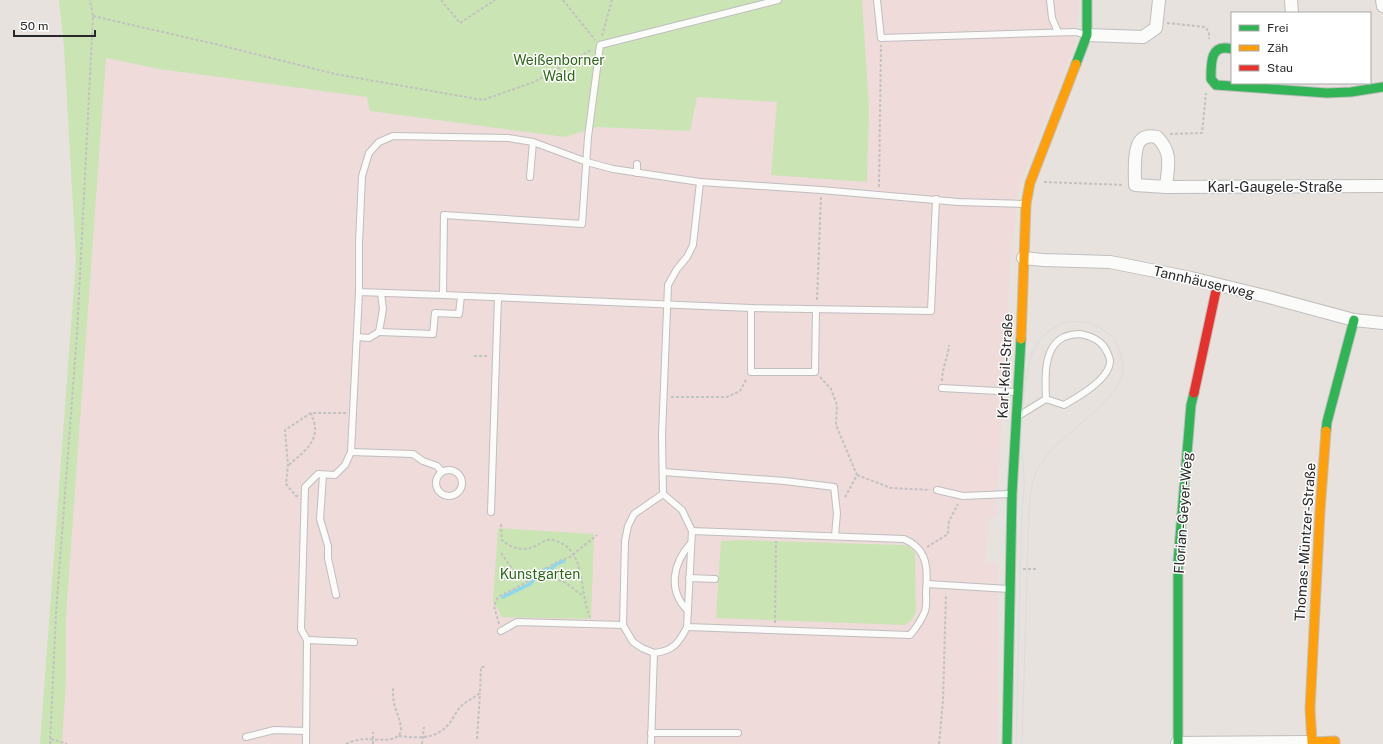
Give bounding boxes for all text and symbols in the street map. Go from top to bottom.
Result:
scale bar [14,12,95,38]
legend [1231,12,1371,84]
text: 50 m [20,19,48,33]
text: Frei [1267,21,1289,35]
text: Zäh [1267,41,1288,55]
park label: Weißenborner Wald [513,52,605,84]
text: Stau [1267,61,1293,75]
street label: Karl-Gaugele-Straße [1207,179,1343,195]
street label: Tannhäuserweg [1152,263,1256,301]
street label: Karl-Keil-Straße [994,313,1016,419]
street label: Florian-Geyer-Weg [1171,451,1195,574]
street label: Thomas-Müntzer-Straße [1291,462,1319,622]
park label: Kunstgarten [500,566,580,582]

